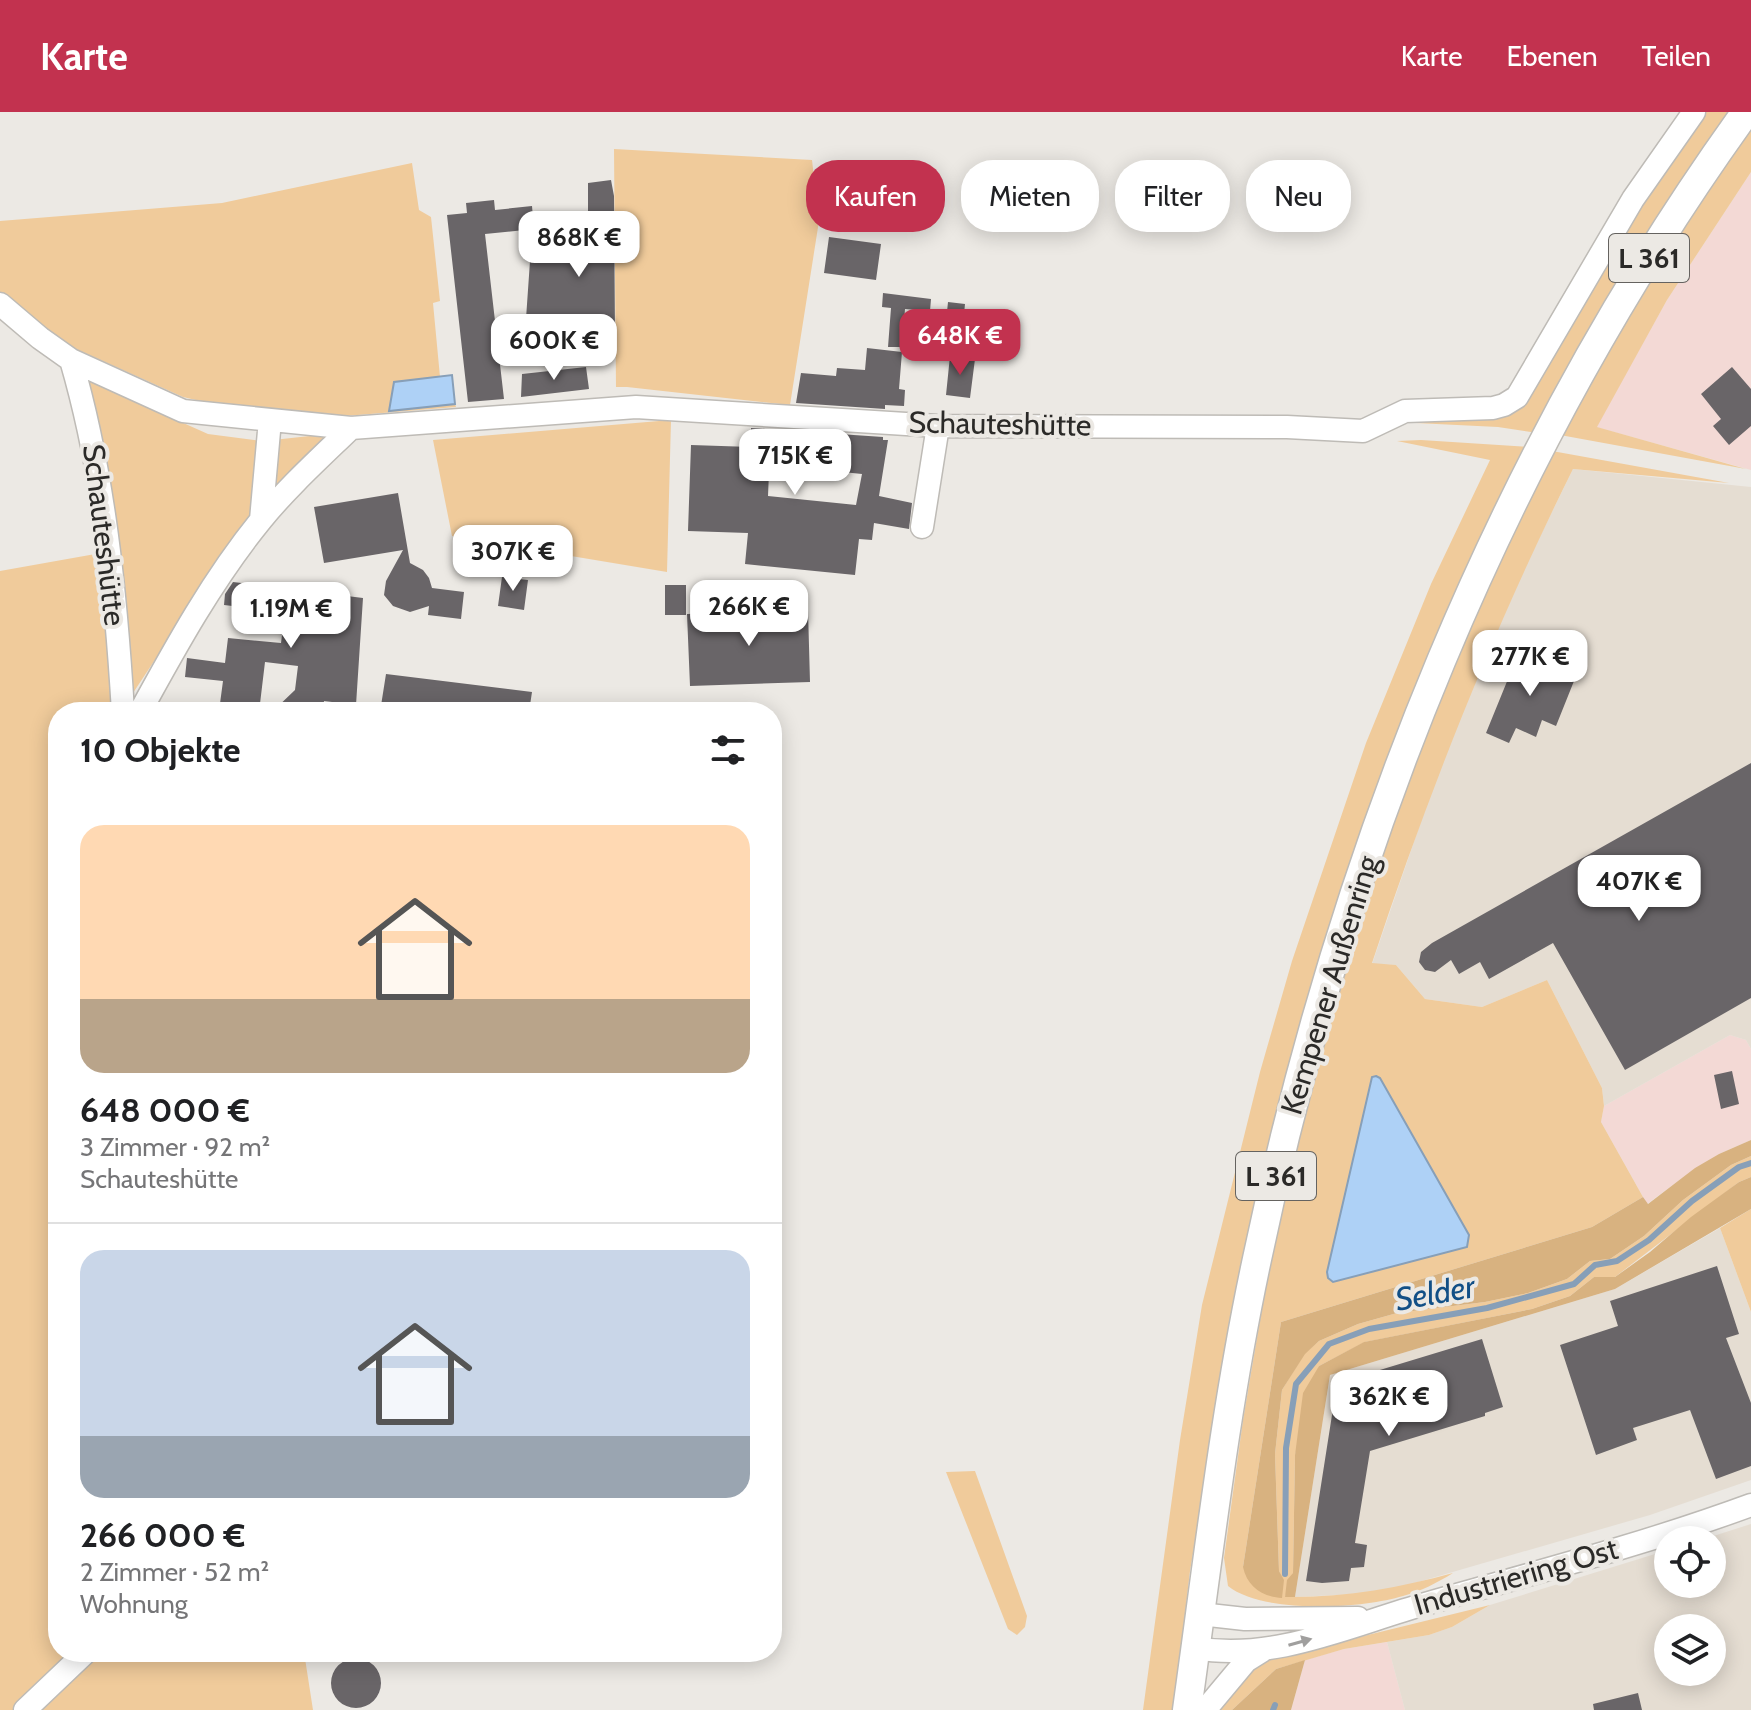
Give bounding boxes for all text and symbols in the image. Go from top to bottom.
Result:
text: Karte [40,33,128,80]
text: Karte [1401,39,1463,73]
text: Ebenen [1507,39,1598,73]
text: Teilen [1642,39,1711,73]
chip: Kaufen [806,160,945,232]
chip: Mieten [961,160,1099,232]
chip: Filter [1115,160,1230,232]
chip: Neu [1246,160,1351,232]
pin: 868K € [514,211,644,279]
text: 868K € [537,221,621,253]
road number: L 361 [1609,234,1689,282]
pin: 648K € [895,309,1025,377]
pin: 600K € [489,314,619,382]
text: 648K € [917,319,1003,351]
text: 600K € [509,324,599,356]
street label: Schauteshütte [908,403,1092,444]
pin: 715K € [730,429,860,497]
text: 715K € [757,439,833,471]
street label: Schauteshütte [75,442,134,628]
pin: 307K € [448,525,578,593]
text: 307K € [471,535,555,567]
pin: 266K € [684,580,814,648]
pin: 1.19M € [217,582,365,650]
text: 266K € [708,590,790,622]
text: 1.19M € [249,592,333,624]
pin: 277K € [1465,630,1595,698]
text: 277K € [1490,640,1570,672]
icon: filters [706,728,750,772]
text: 10 Objekte [80,729,241,771]
street label: Kempener Außenring [1273,850,1387,1119]
pin: 407K € [1574,855,1704,923]
text: 407K € [1596,865,1682,897]
icon: home [343,877,487,1021]
text: 648 000 € [80,1089,250,1131]
text: 3 Zimmer · 92 m² [80,1131,270,1163]
road number: L 361 [1236,1152,1316,1200]
text: Schauteshütte [80,1163,238,1195]
water label: Selder [1392,1266,1479,1319]
icon: home [343,1302,487,1446]
pin: 362K € [1324,1370,1454,1438]
text: 362K € [1348,1380,1430,1412]
text: 266 000 € [80,1514,245,1556]
map controls [1654,1526,1726,1686]
button: locate [1654,1526,1726,1598]
street label: Industriering Ost [1410,1530,1622,1623]
text: 2 Zimmer · 52 m² [80,1556,269,1588]
text: Wohnung [80,1588,188,1620]
button: layers [1654,1614,1726,1686]
one-way arrow [1287,1635,1312,1647]

